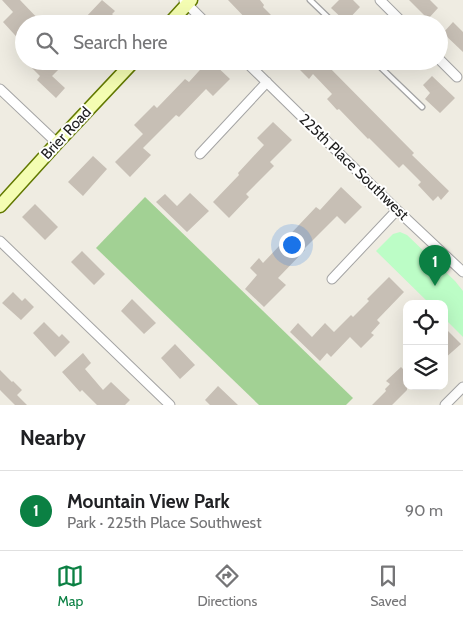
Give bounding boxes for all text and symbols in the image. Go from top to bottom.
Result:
search box [15,15,448,70]
icon: search [33,29,61,57]
text: Search here [73,31,167,54]
street label: Brier Road [37,103,95,163]
street label: 225th Place Southwest [296,110,412,224]
your location [279,232,305,258]
pin: 1 [419,245,451,286]
map controls [403,300,448,390]
button: locate [403,300,448,345]
button: layers [403,345,448,390]
text: Nearby [20,425,86,450]
text: Mountain View Park [67,490,230,513]
text: 1 [33,501,39,520]
text: 90 m [405,501,443,520]
text: Park · 225th Place Southwest [67,513,262,532]
tab: Map [56,562,84,610]
tab: Directions [197,562,257,610]
tab: Saved [370,562,407,610]

